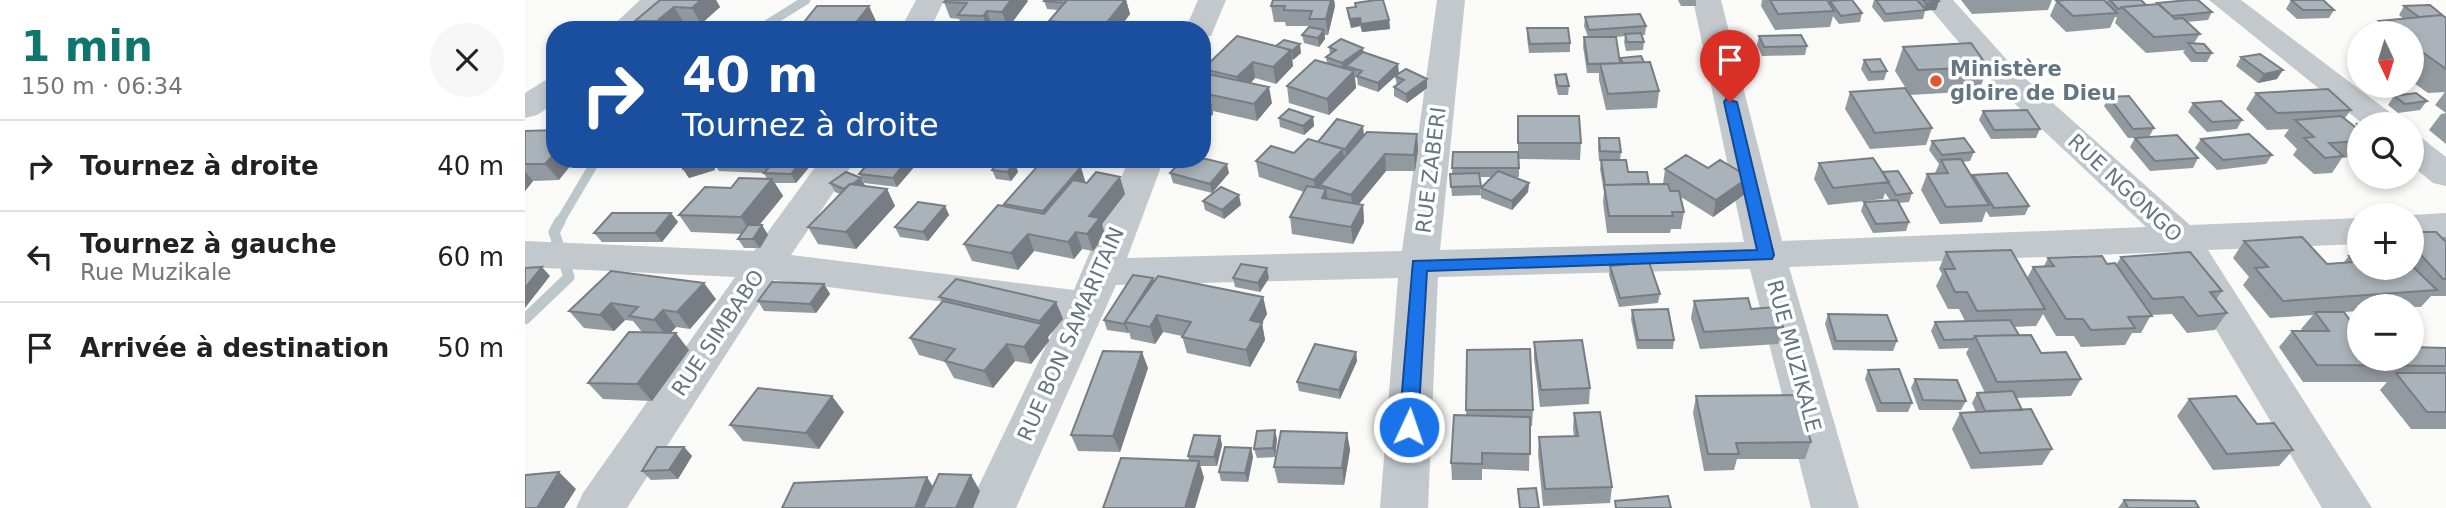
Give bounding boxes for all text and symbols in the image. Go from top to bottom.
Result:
north arrow [2347,21,2424,98]
map controls [2347,21,2424,371]
text: 1 min [21,22,153,71]
button: close [430,23,504,97]
pin [1700,30,1760,102]
icon: arrive [1711,41,1749,79]
text: 40 m [682,47,818,104]
icon: right [567,49,658,140]
place label: Ministère gloire de Dieu [1950,57,2116,105]
text: 150 m · 06:34 [21,73,183,99]
marker: Ministère gloire de Dieu [1928,73,1944,89]
street label: RUE ZABERI [1411,105,1451,235]
text: Tournez à droite [682,106,939,144]
button: search [2347,112,2424,189]
street label: RUE NGONGO [2063,129,2187,247]
icon: right [21,147,59,185]
text: Tournez à droite [80,151,319,181]
text: 40 m [437,151,504,181]
button: + [2347,203,2424,280]
street label: RUE BON SAMARITAIN [1013,223,1129,445]
text: Tournez à gauche [80,229,337,259]
icon: left [21,238,59,276]
text: 60 m [437,242,504,272]
text: Rue Muzikale [80,259,231,285]
street label: RUE SIMBABO [667,265,769,401]
street label: RUE MUZIKALE [1762,277,1826,435]
button: − [2347,294,2424,371]
icon: arrive [21,329,59,367]
text: Arrivée à destination [80,333,389,363]
text: 50 m [437,333,504,363]
position arrow [1372,390,1446,464]

